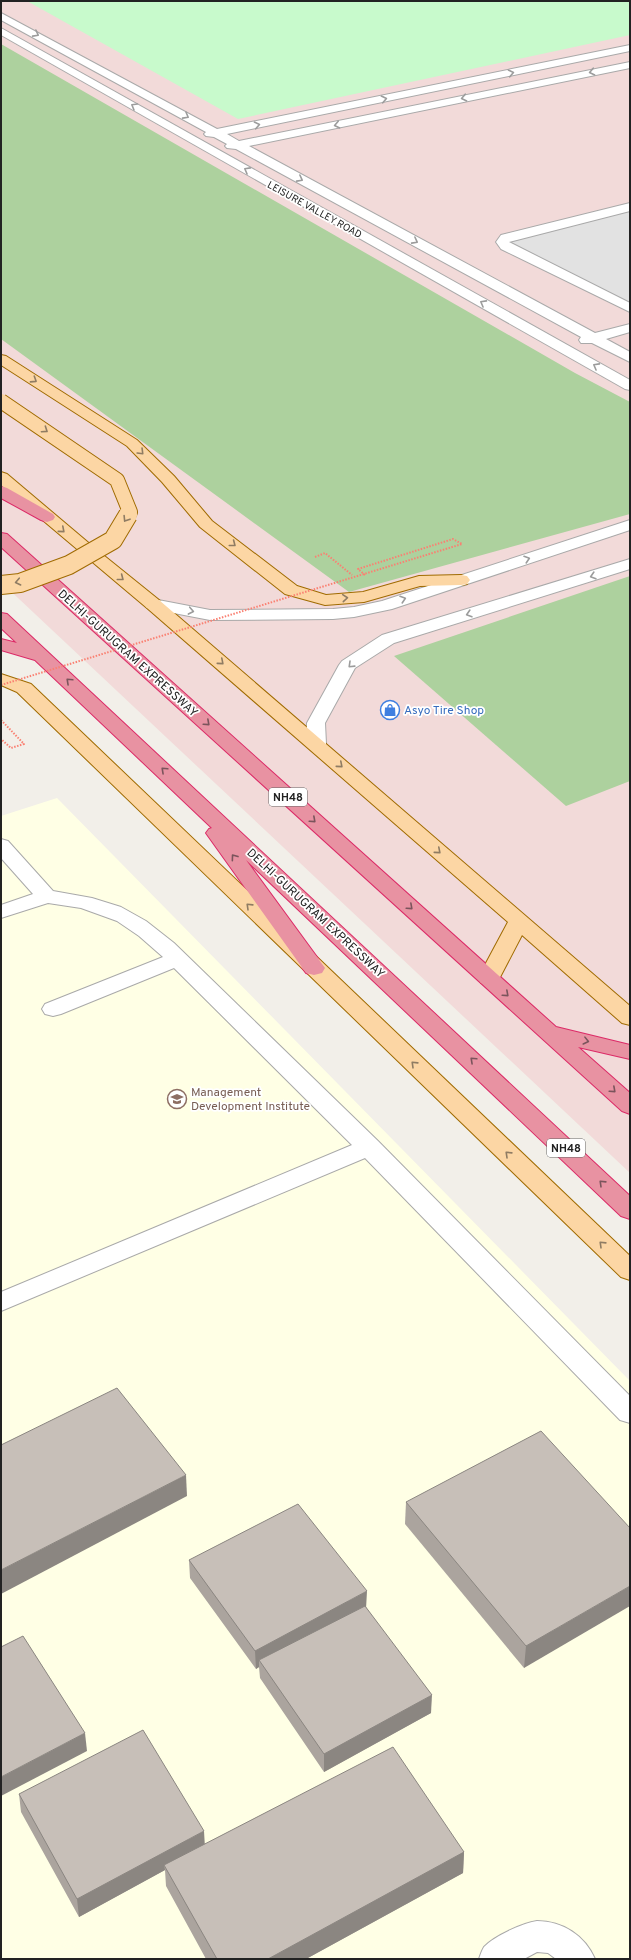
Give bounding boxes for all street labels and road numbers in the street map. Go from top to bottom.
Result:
street label: LEISURE VALLEY ROAD [265,179,364,242]
street label: DELHI-GURUGRAM EXPRESSWAY [54,586,201,721]
road number: NH48 [269,788,307,806]
street label: DELHI-GURUGRAM EXPRESSWAY [243,845,388,982]
road number: NH48 [547,1139,585,1157]

